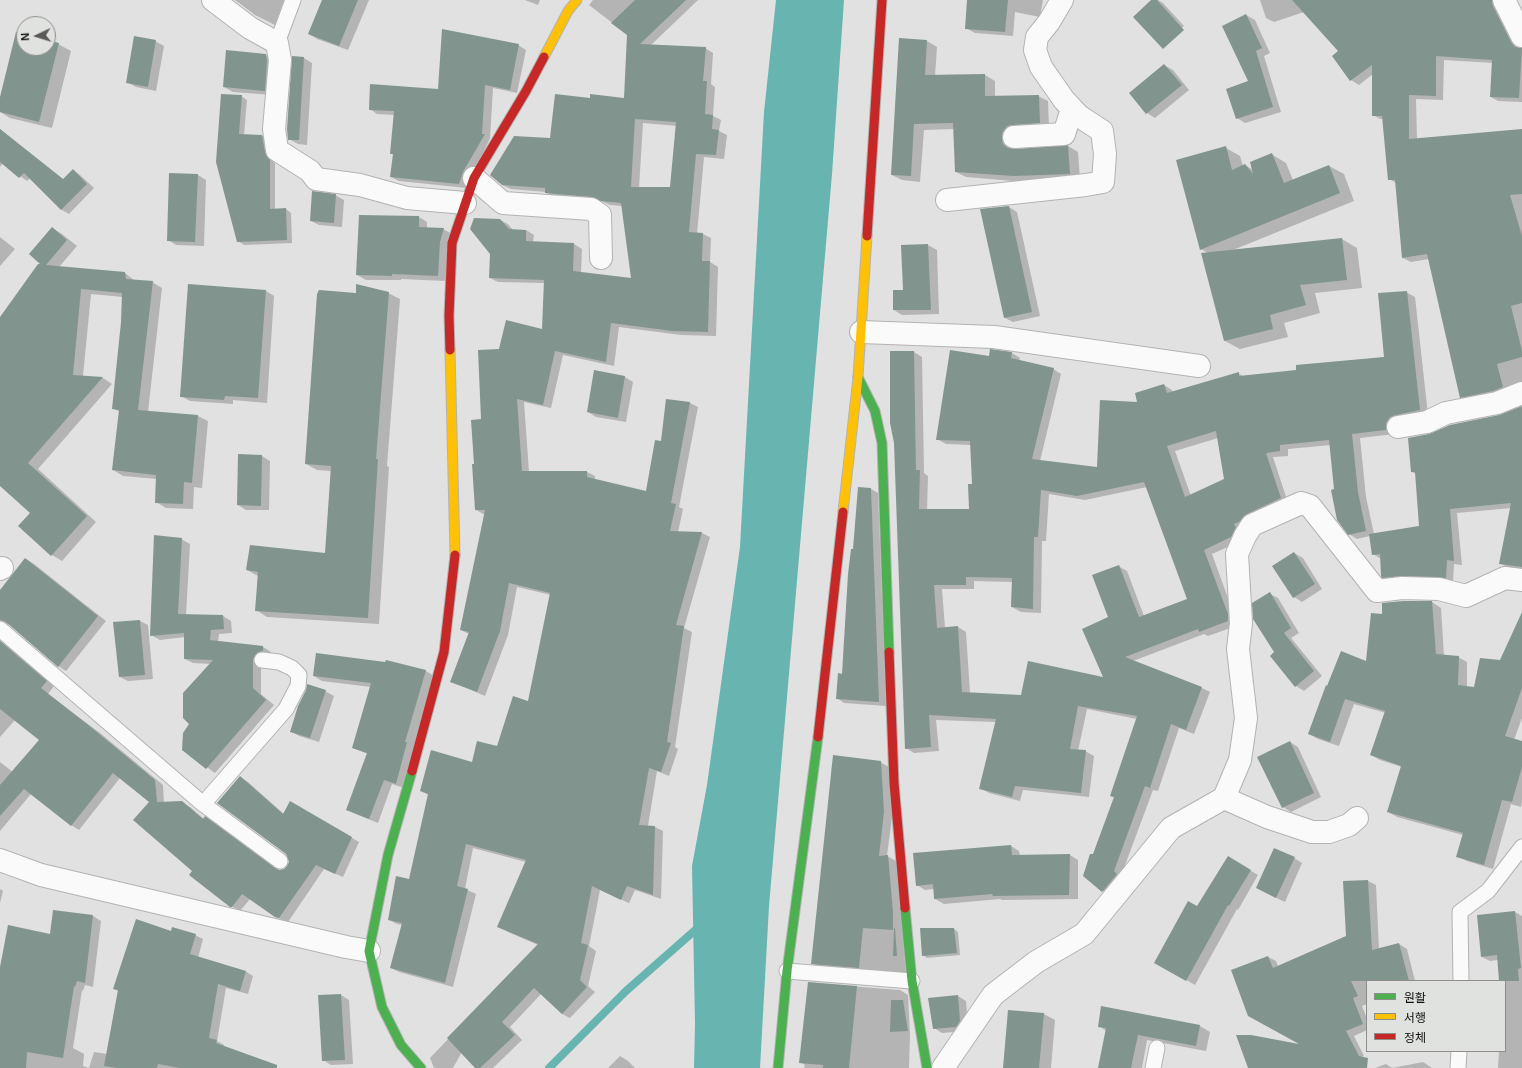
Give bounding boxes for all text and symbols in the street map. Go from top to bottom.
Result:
north arrow [16,16,56,56]
text: N [19,32,31,41]
legend [1366,980,1506,1052]
text: 원활 [1404,991,1426,1005]
text: 서행 [1404,1011,1426,1025]
text: 정체 [1404,1031,1426,1045]

